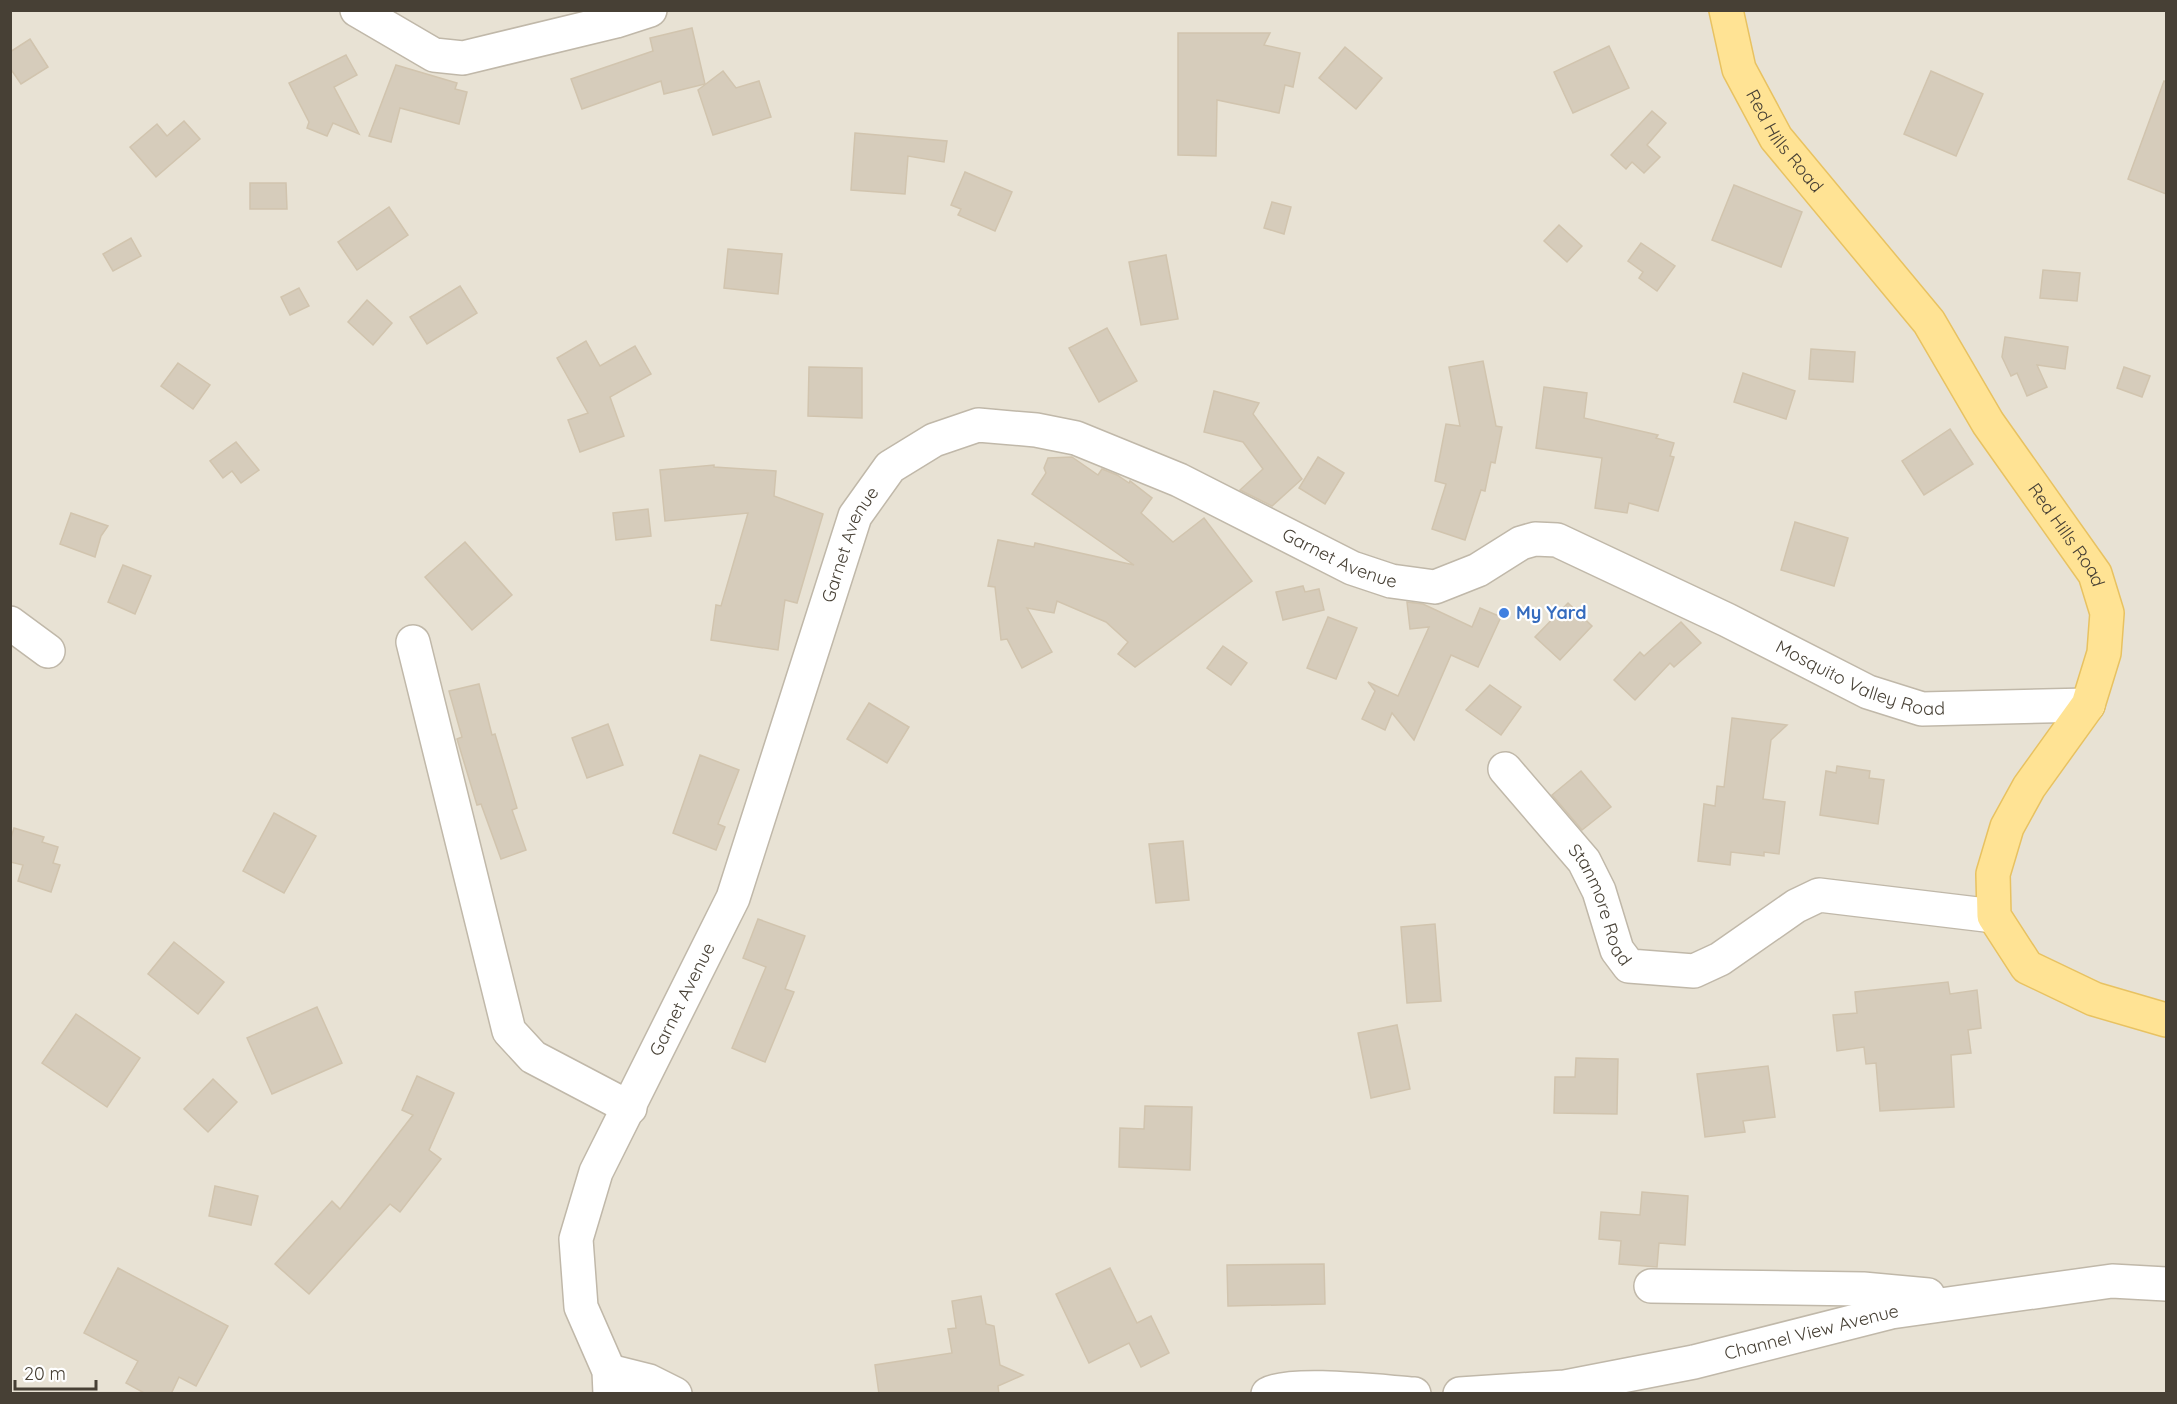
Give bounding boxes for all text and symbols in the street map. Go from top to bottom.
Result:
street label: Red Hills Road [1741,85,1829,197]
street label: Red Hills Road [2023,478,2110,589]
street label: Garnet Avenue [816,482,883,605]
street label: Garnet Avenue [1278,522,1398,593]
place label: My Yard [1516,601,1587,624]
marker: My Yard [1497,606,1511,620]
street label: Mosquito Valley Road [1772,635,1945,720]
street label: Stanmore Road [1563,839,1637,970]
street label: Garnet Avenue [644,939,720,1060]
street label: Channel View Avenue [1722,1299,1900,1365]
scale bar [15,1353,96,1391]
text: 20 m [24,1362,66,1385]

